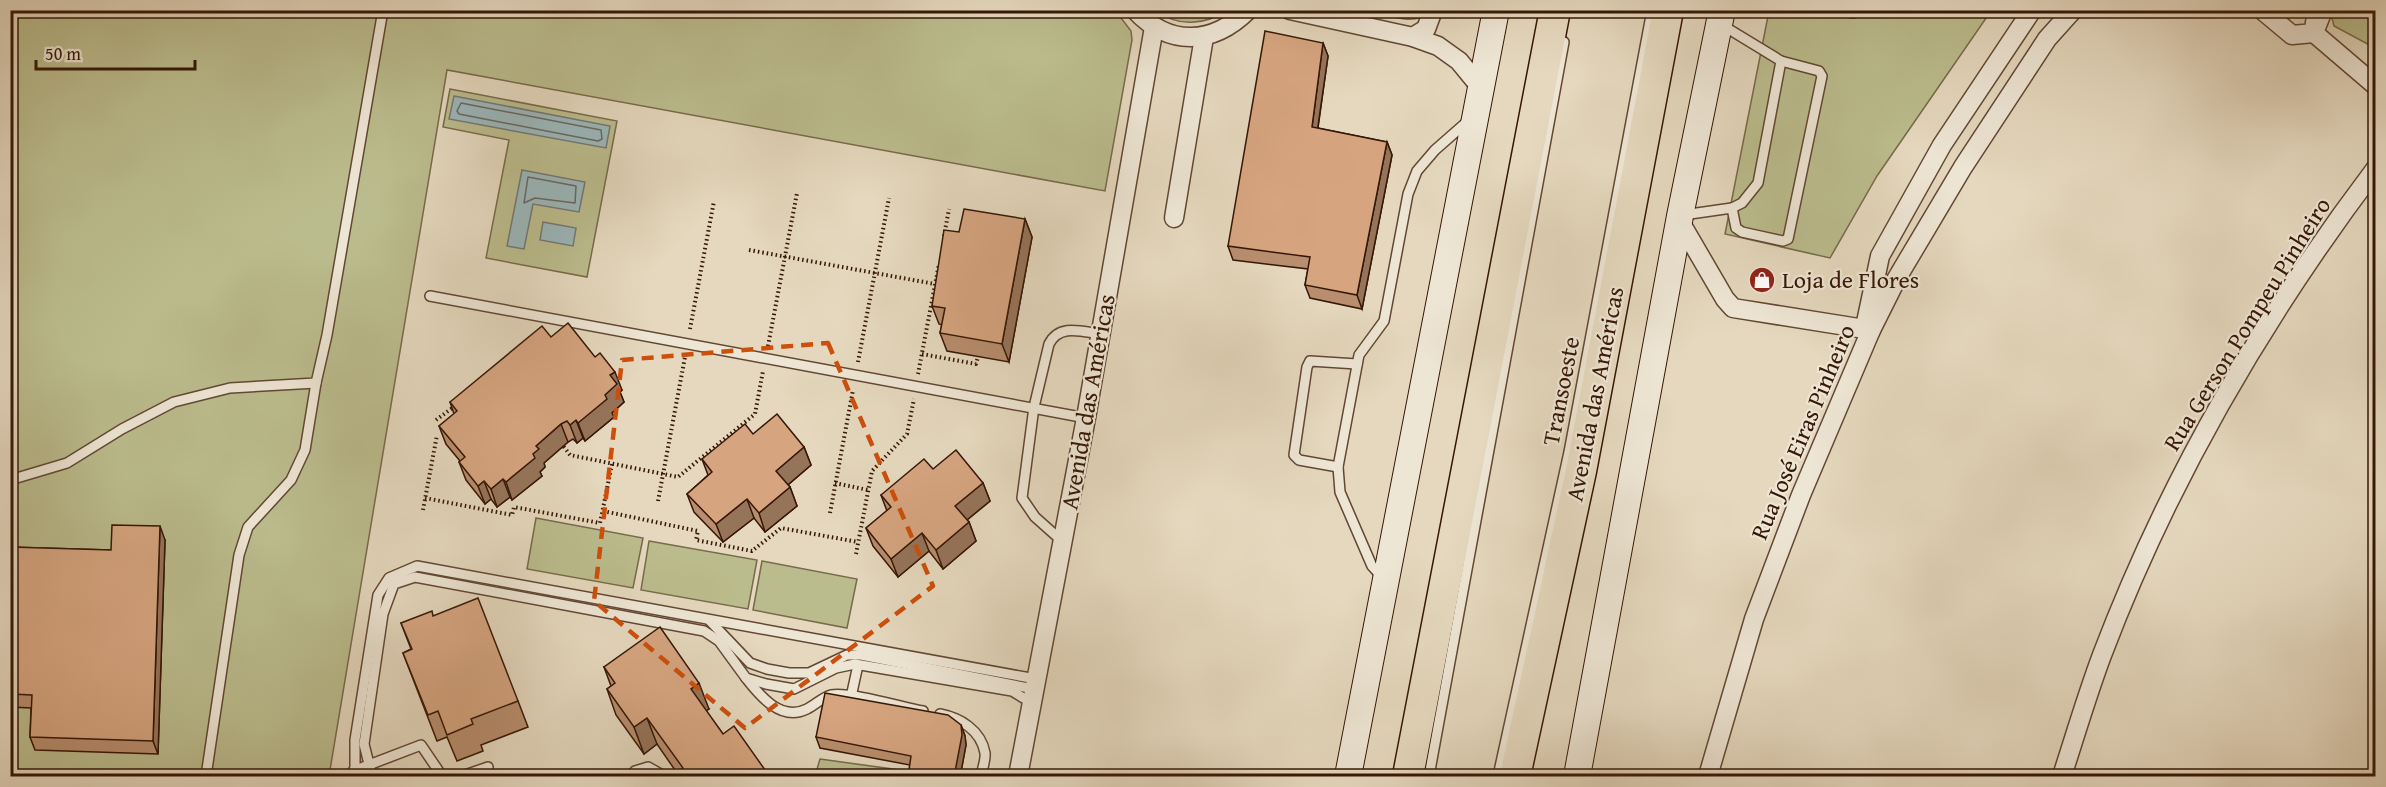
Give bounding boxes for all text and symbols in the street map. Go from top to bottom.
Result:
scale bar [36,33,195,71]
text: 50 m [45,40,81,67]
street label: Rua Gerson Pompeu Pinheiro [2154,190,2339,457]
place label: Loja de Flores [1782,262,1919,297]
shop icon: Loja de Flores [1747,265,1777,295]
street label: Avenida das Américas [1557,283,1633,504]
street label: Avenida das Américas [1051,291,1124,512]
street label: Rua José Eiras Pinheiro [1741,319,1864,545]
street label: Transoeste [1533,333,1588,448]

